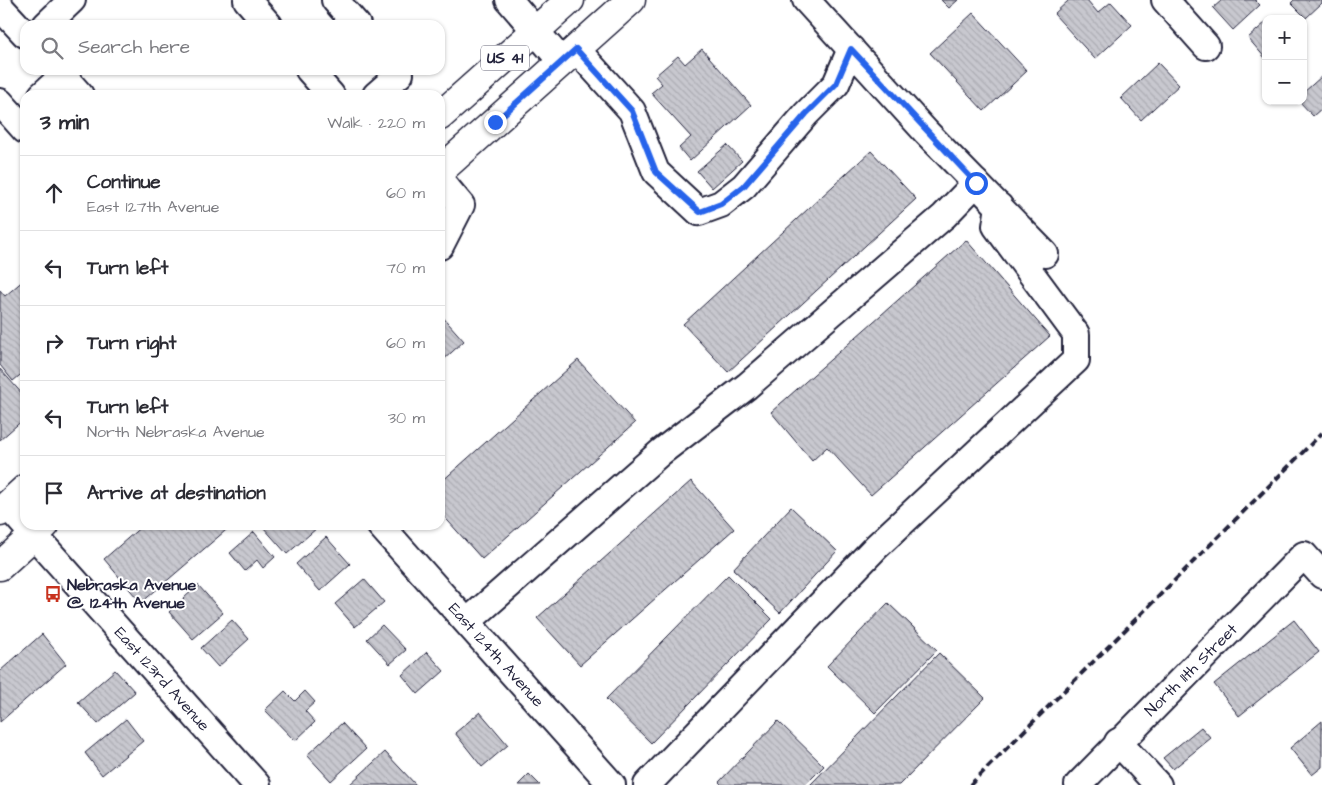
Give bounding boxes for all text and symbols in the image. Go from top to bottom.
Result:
map controls [1262,15,1307,105]
button: + [1262,15,1307,60]
search box [20,20,445,75]
icon: search [38,34,66,62]
text: Search here [78,34,190,61]
road number: US 41 [481,46,529,70]
button: − [1262,60,1307,105]
text: 3 min [40,108,89,137]
route end [484,111,507,134]
text: Walk · 220 m [327,112,425,134]
text: Continue [87,169,161,196]
route start [965,172,988,195]
icon: ahead [40,179,68,207]
text: 60 m [386,182,425,204]
text: East 127th Avenue [87,196,219,218]
icon: left [40,254,68,282]
text: Turn left [87,255,168,282]
text: 70 m [386,257,425,279]
icon: right [40,329,68,357]
text: Turn right [87,330,176,357]
text: 60 m [386,332,425,354]
text: Turn left [87,394,168,421]
icon: left [40,404,68,432]
text: 30 m [388,407,425,429]
text: North Nebraska Avenue [87,421,265,443]
icon: arrive [40,479,68,507]
text: Arrive at destination [87,480,266,507]
place label: Nebraska Avenue @ 124th Avenue [67,574,196,614]
bus stop icon: Nebraska Avenue @ 124th Avenue [43,584,63,604]
street label: East 124th Avenue [443,598,549,712]
street label: North 11th Street [1140,618,1243,721]
street label: East 123rd Avenue [109,622,215,736]

